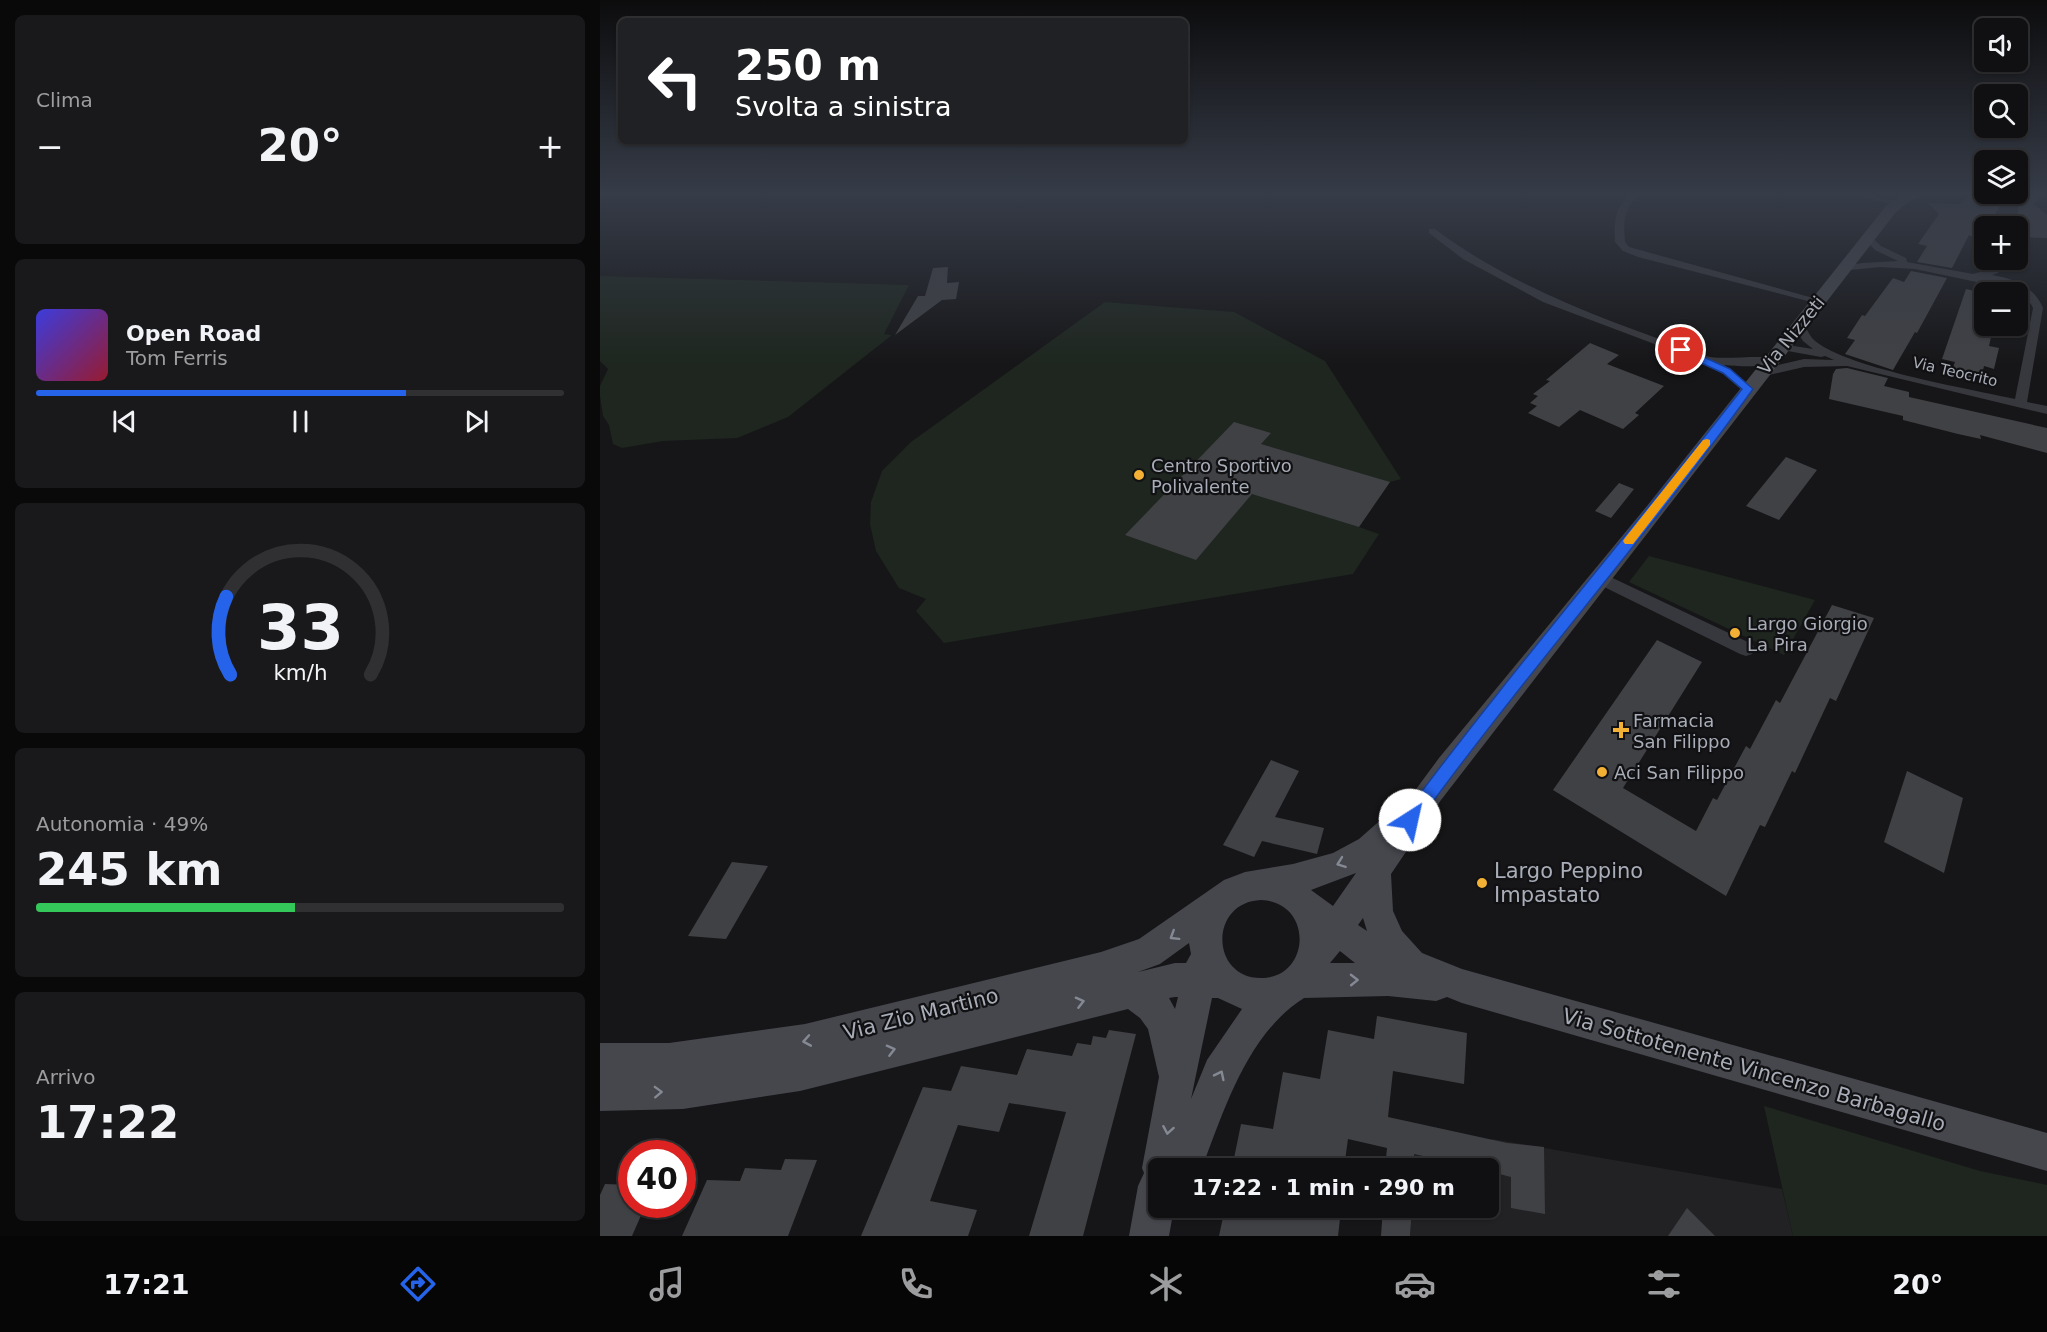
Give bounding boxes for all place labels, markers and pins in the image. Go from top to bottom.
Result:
pin [1655,324,1706,375]
place label: Centro Sportivo Polivalente [1151,455,1292,497]
marker: Centro Sportivo Polivalente [1132,468,1146,482]
place label: Largo Giorgio La Pira [1747,613,1868,655]
marker: Largo Giorgio La Pira [1728,626,1742,640]
place label: Farmacia San Filippo [1633,710,1731,752]
marker: Farmacia San Filippo [1614,723,1628,737]
place label: Aci San Filippo [1614,762,1744,783]
marker: Aci San Filippo [1595,765,1609,779]
place label: Largo Peppino Impastato [1494,859,1643,907]
marker: Largo Peppino Impastato [1475,876,1489,890]

